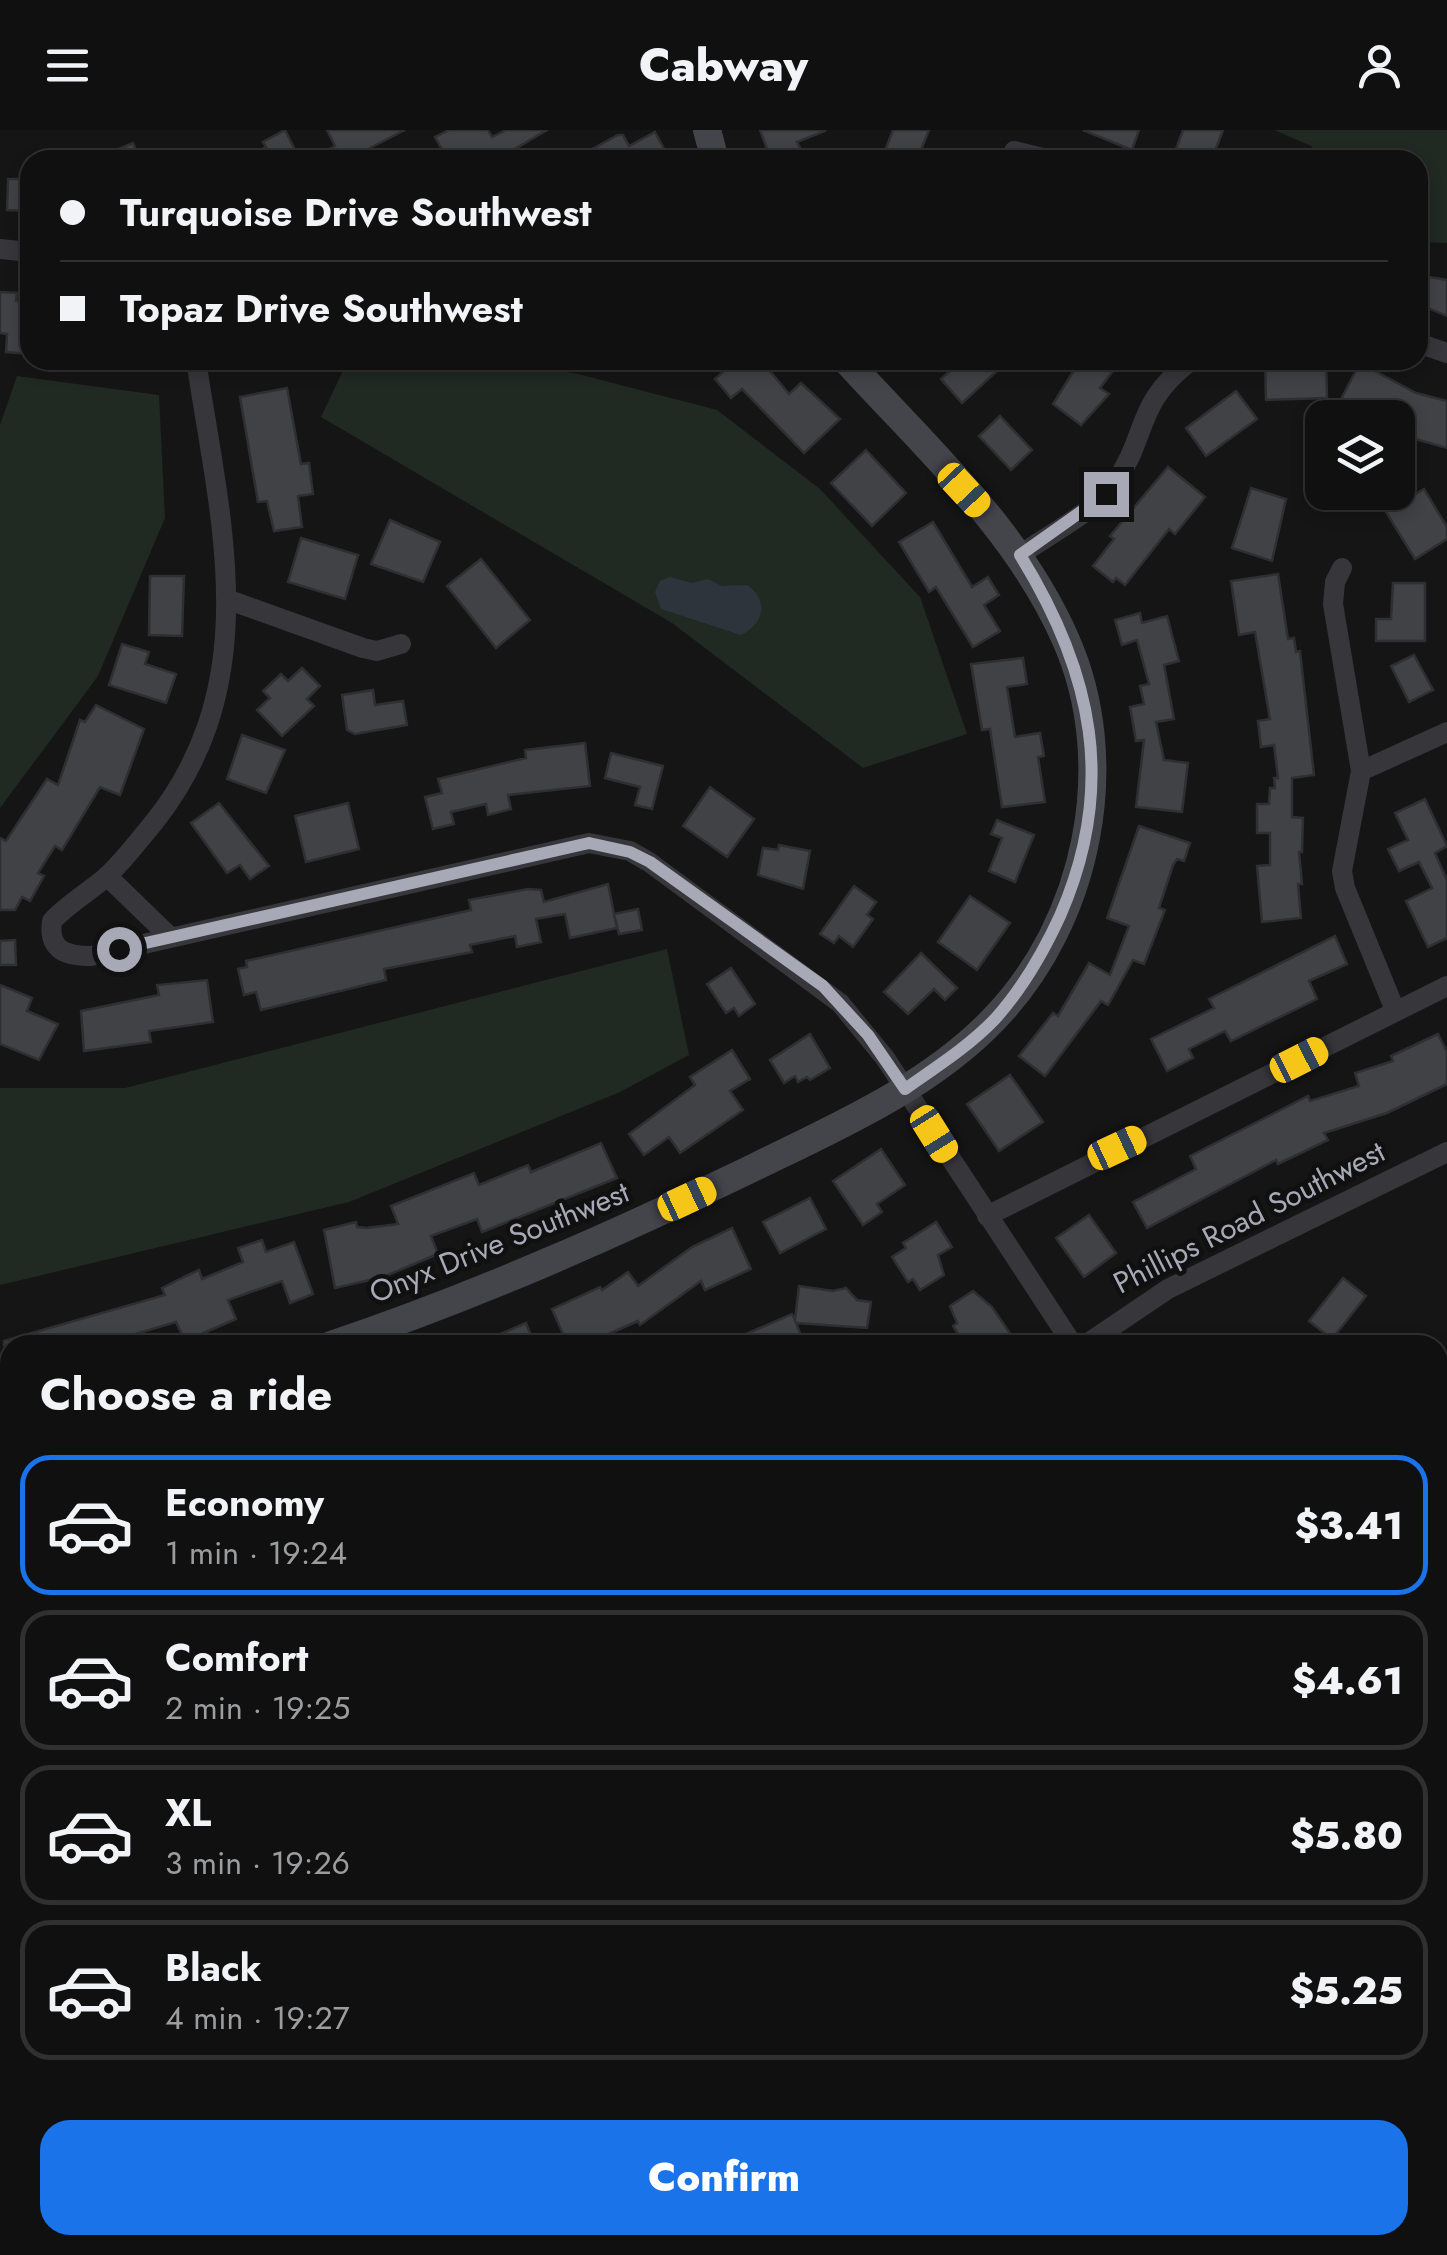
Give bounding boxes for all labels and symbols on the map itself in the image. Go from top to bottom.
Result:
car [933,458,995,522]
route end [1084,472,1129,517]
route start [97,927,142,972]
car [1265,1033,1333,1087]
car [905,1101,963,1167]
car [1083,1122,1151,1174]
street label: Phillips Road Southwest [1106,1129,1393,1304]
street label: Onyx Drive Southwest [363,1170,636,1314]
car [653,1173,721,1225]

